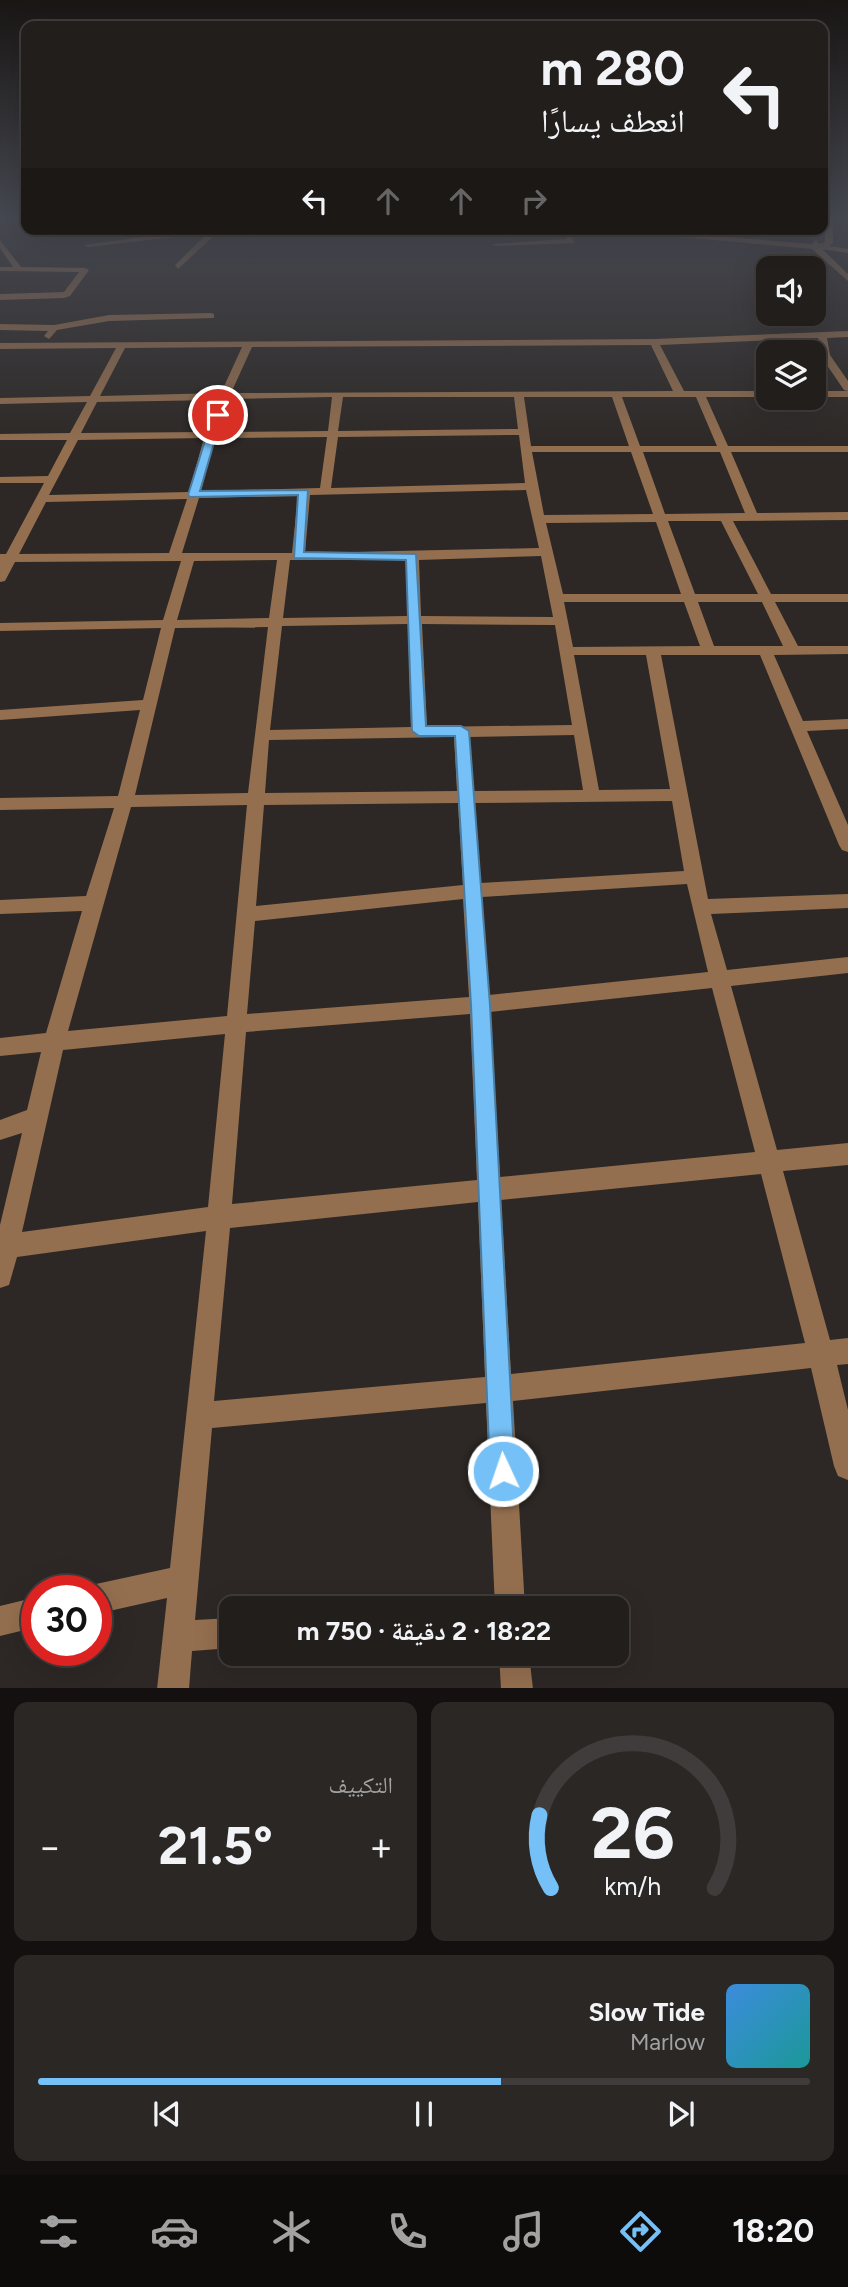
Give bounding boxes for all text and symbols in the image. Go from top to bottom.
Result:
text: 280 m [540,38,685,97]
icon: left [709,49,800,140]
text: انعطف يسارًا [541,102,685,140]
icon: left [296,182,334,220]
icon: ahead [369,182,407,220]
icon: ahead [442,182,480,220]
icon: right [515,182,553,220]
map controls [756,256,826,410]
button: sound [756,256,826,326]
button: layers [756,340,826,410]
pin [188,385,248,445]
icon: arrive [199,396,237,434]
position arrow [466,1434,540,1508]
speed limit sign: 30 [21,1575,112,1666]
text: 18:22 · 2 دقيقة · 750 m [297,1615,551,1647]
text: التكييف [328,1771,393,1799]
text: 26 [590,1789,675,1876]
text: 21.5° [158,1815,273,1877]
text: − [38,1824,62,1870]
text: + [369,1824,393,1870]
text: km/h [604,1870,661,1900]
text: Slow Tide [589,1996,705,2028]
text: Marlow [630,2028,705,2056]
icon: previous [148,2095,186,2133]
icon: pause [405,2095,443,2133]
icon: next [662,2095,700,2133]
icon: filters [34,2207,83,2256]
icon: car [150,2207,199,2256]
icon: climate [267,2207,316,2256]
icon: phone [383,2207,432,2256]
icon: music [499,2207,548,2256]
icon: directions [616,2207,665,2256]
text: 18:20 [732,2212,814,2250]

